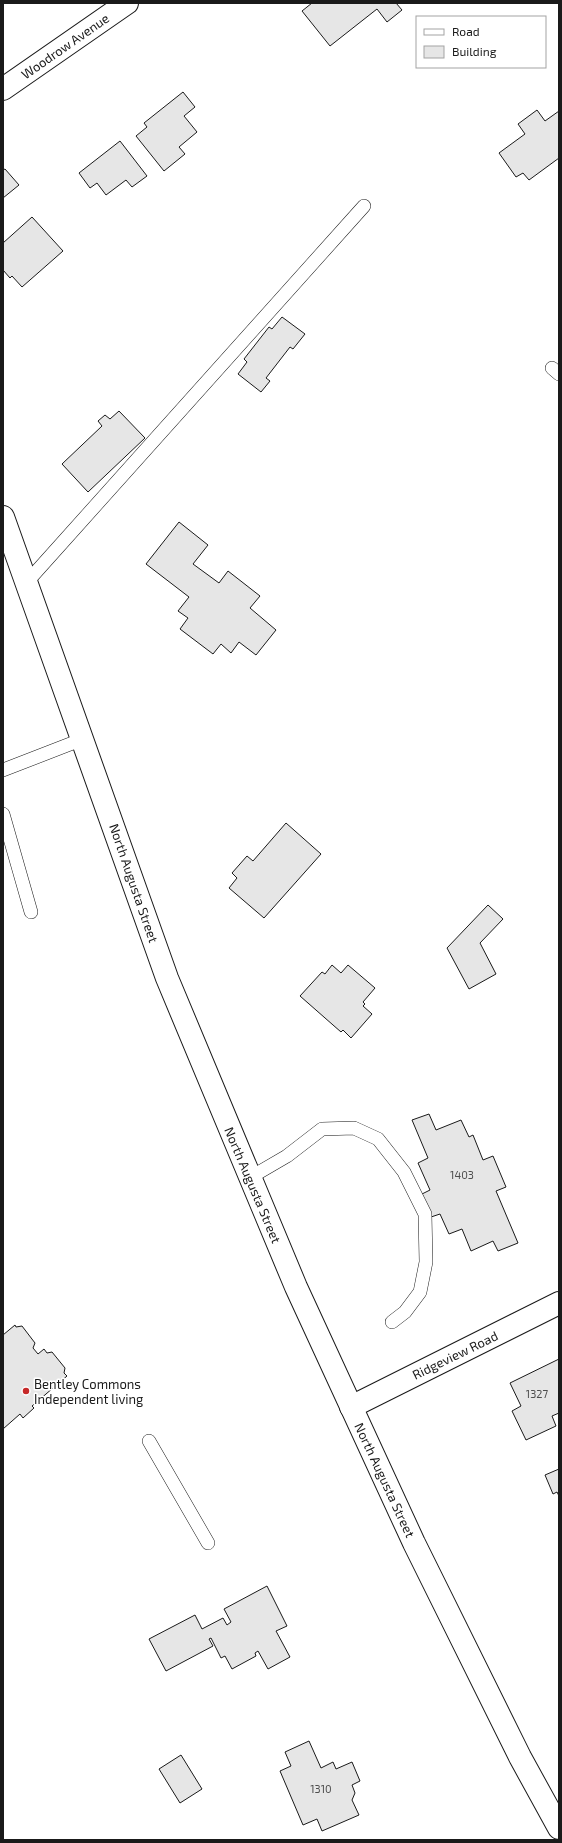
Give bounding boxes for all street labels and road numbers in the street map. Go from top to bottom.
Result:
street label: Woodrow Avenue [18,10,112,82]
street label: North Augusta Street [106,821,162,945]
street label: North Augusta Street [221,1124,285,1246]
street label: Ridgeview Road [410,1327,500,1383]
street label: North Augusta Street [351,1420,419,1540]

